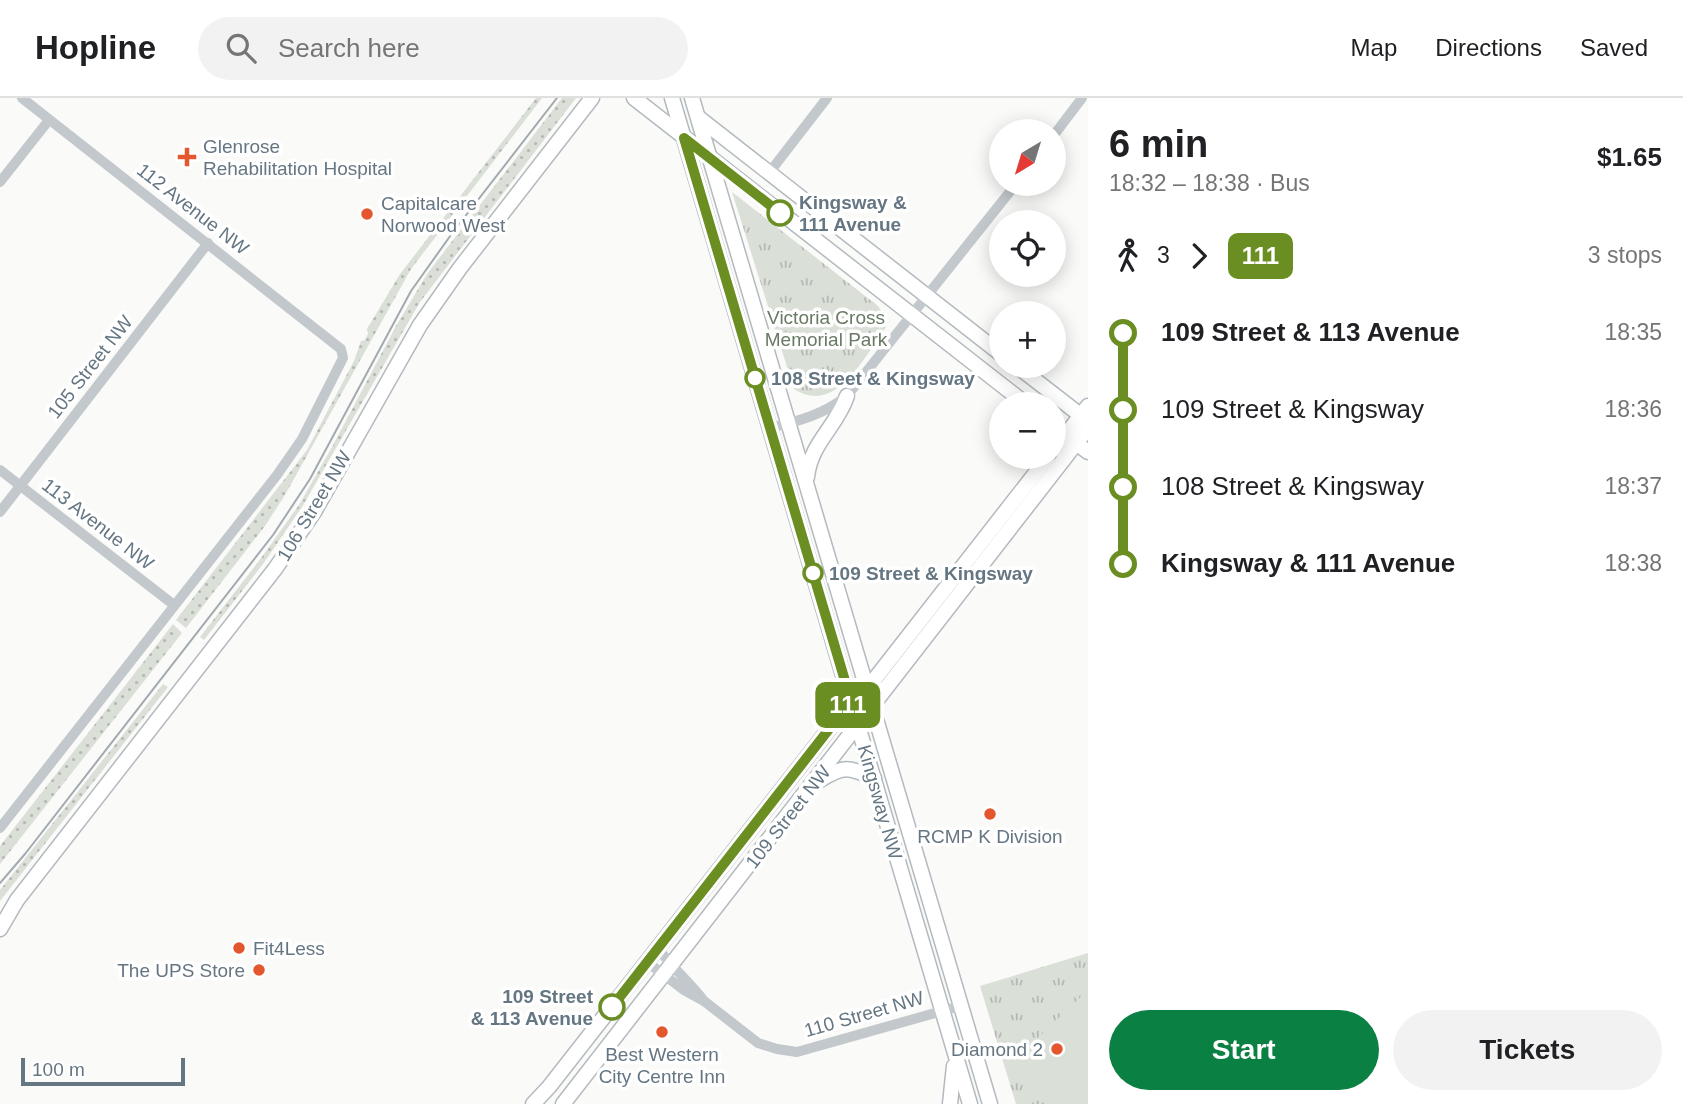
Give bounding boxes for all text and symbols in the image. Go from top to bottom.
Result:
search box [198,17,688,80]
text: Hopline [35,29,156,66]
icon: search [222,29,260,67]
text: Search here [278,33,420,63]
text: Map [1351,34,1397,61]
text: Directions [1435,34,1542,61]
text: Saved [1580,34,1648,61]
north arrow [989,119,1066,196]
map controls [989,119,1066,469]
text: 6 min [1109,123,1208,165]
place label: Glenrose Rehabilitation Hospital [203,136,392,179]
text: $1.65 [1597,142,1662,172]
marker: Glenrose Rehabilitation Hospital [177,147,197,167]
street label: 112 Avenue NW [133,159,253,259]
text: 18:32 – 18:38 · Bus [1109,170,1310,196]
place label: Kingsway & 111 Avenue [799,192,907,235]
place label: Capitalcare Norwood West [381,193,506,236]
marker: Kingsway & 111 Avenue [767,200,793,226]
marker: Capitalcare Norwood West [359,206,375,222]
button: locate [989,210,1066,287]
icon: walk [1109,237,1147,275]
icon: forward [1180,237,1218,275]
text: 3 [1157,242,1170,268]
text: 111 [1242,242,1279,269]
text: 3 stops [1588,242,1662,268]
button: + [989,301,1066,378]
park label: Victoria Cross Memorial Park [765,307,888,350]
street label: 105 Street NW [43,311,137,423]
text: 109 Street & 113 Avenue [1161,317,1460,347]
text: 18:35 [1604,319,1662,345]
marker: 108 Street & Kingsway [745,368,765,388]
place label: 108 Street & Kingsway [771,368,975,389]
button: − [989,392,1066,469]
text: 109 Street & Kingsway [1161,394,1424,424]
text: 18:36 [1604,396,1662,422]
street label: 106 Street NW [273,447,355,565]
text: 108 Street & Kingsway [1161,471,1424,501]
text: 18:37 [1604,473,1662,499]
street label: 113 Avenue NW [38,474,158,574]
text: Kingsway & 111 Avenue [1161,548,1455,578]
text: 18:38 [1604,550,1662,576]
marker: 109 Street & Kingsway [803,563,823,583]
place label: 109 Street & Kingsway [829,563,1033,584]
line badge: 111 [808,682,888,728]
text: 111 [829,691,867,718]
street label: Kingsway NW [854,742,906,862]
street label: 109 Street NW [741,761,835,873]
marker: RCMP K Division [982,806,998,822]
place label: RCMP K Division [917,826,1063,847]
place label: Fit4Less [253,938,325,959]
marker: Fit4Less [231,940,247,956]
place label: The UPS Store [117,960,245,981]
marker: The UPS Store [251,962,267,978]
place label: 109 Street & 113 Avenue [471,986,594,1029]
street label: 110 Street NW [802,987,926,1041]
marker: 109 Street & 113 Avenue [599,994,625,1020]
button: Start [1109,1010,1379,1090]
button: Tickets [1393,1010,1662,1090]
marker: Best Western City Centre Inn [654,1024,670,1040]
place label: Diamond 2 [951,1039,1043,1060]
marker: Diamond 2 [1049,1041,1065,1057]
place label: Best Western City Centre Inn [599,1044,725,1087]
scale bar [21,1055,186,1087]
text: 100 m [32,1059,85,1080]

